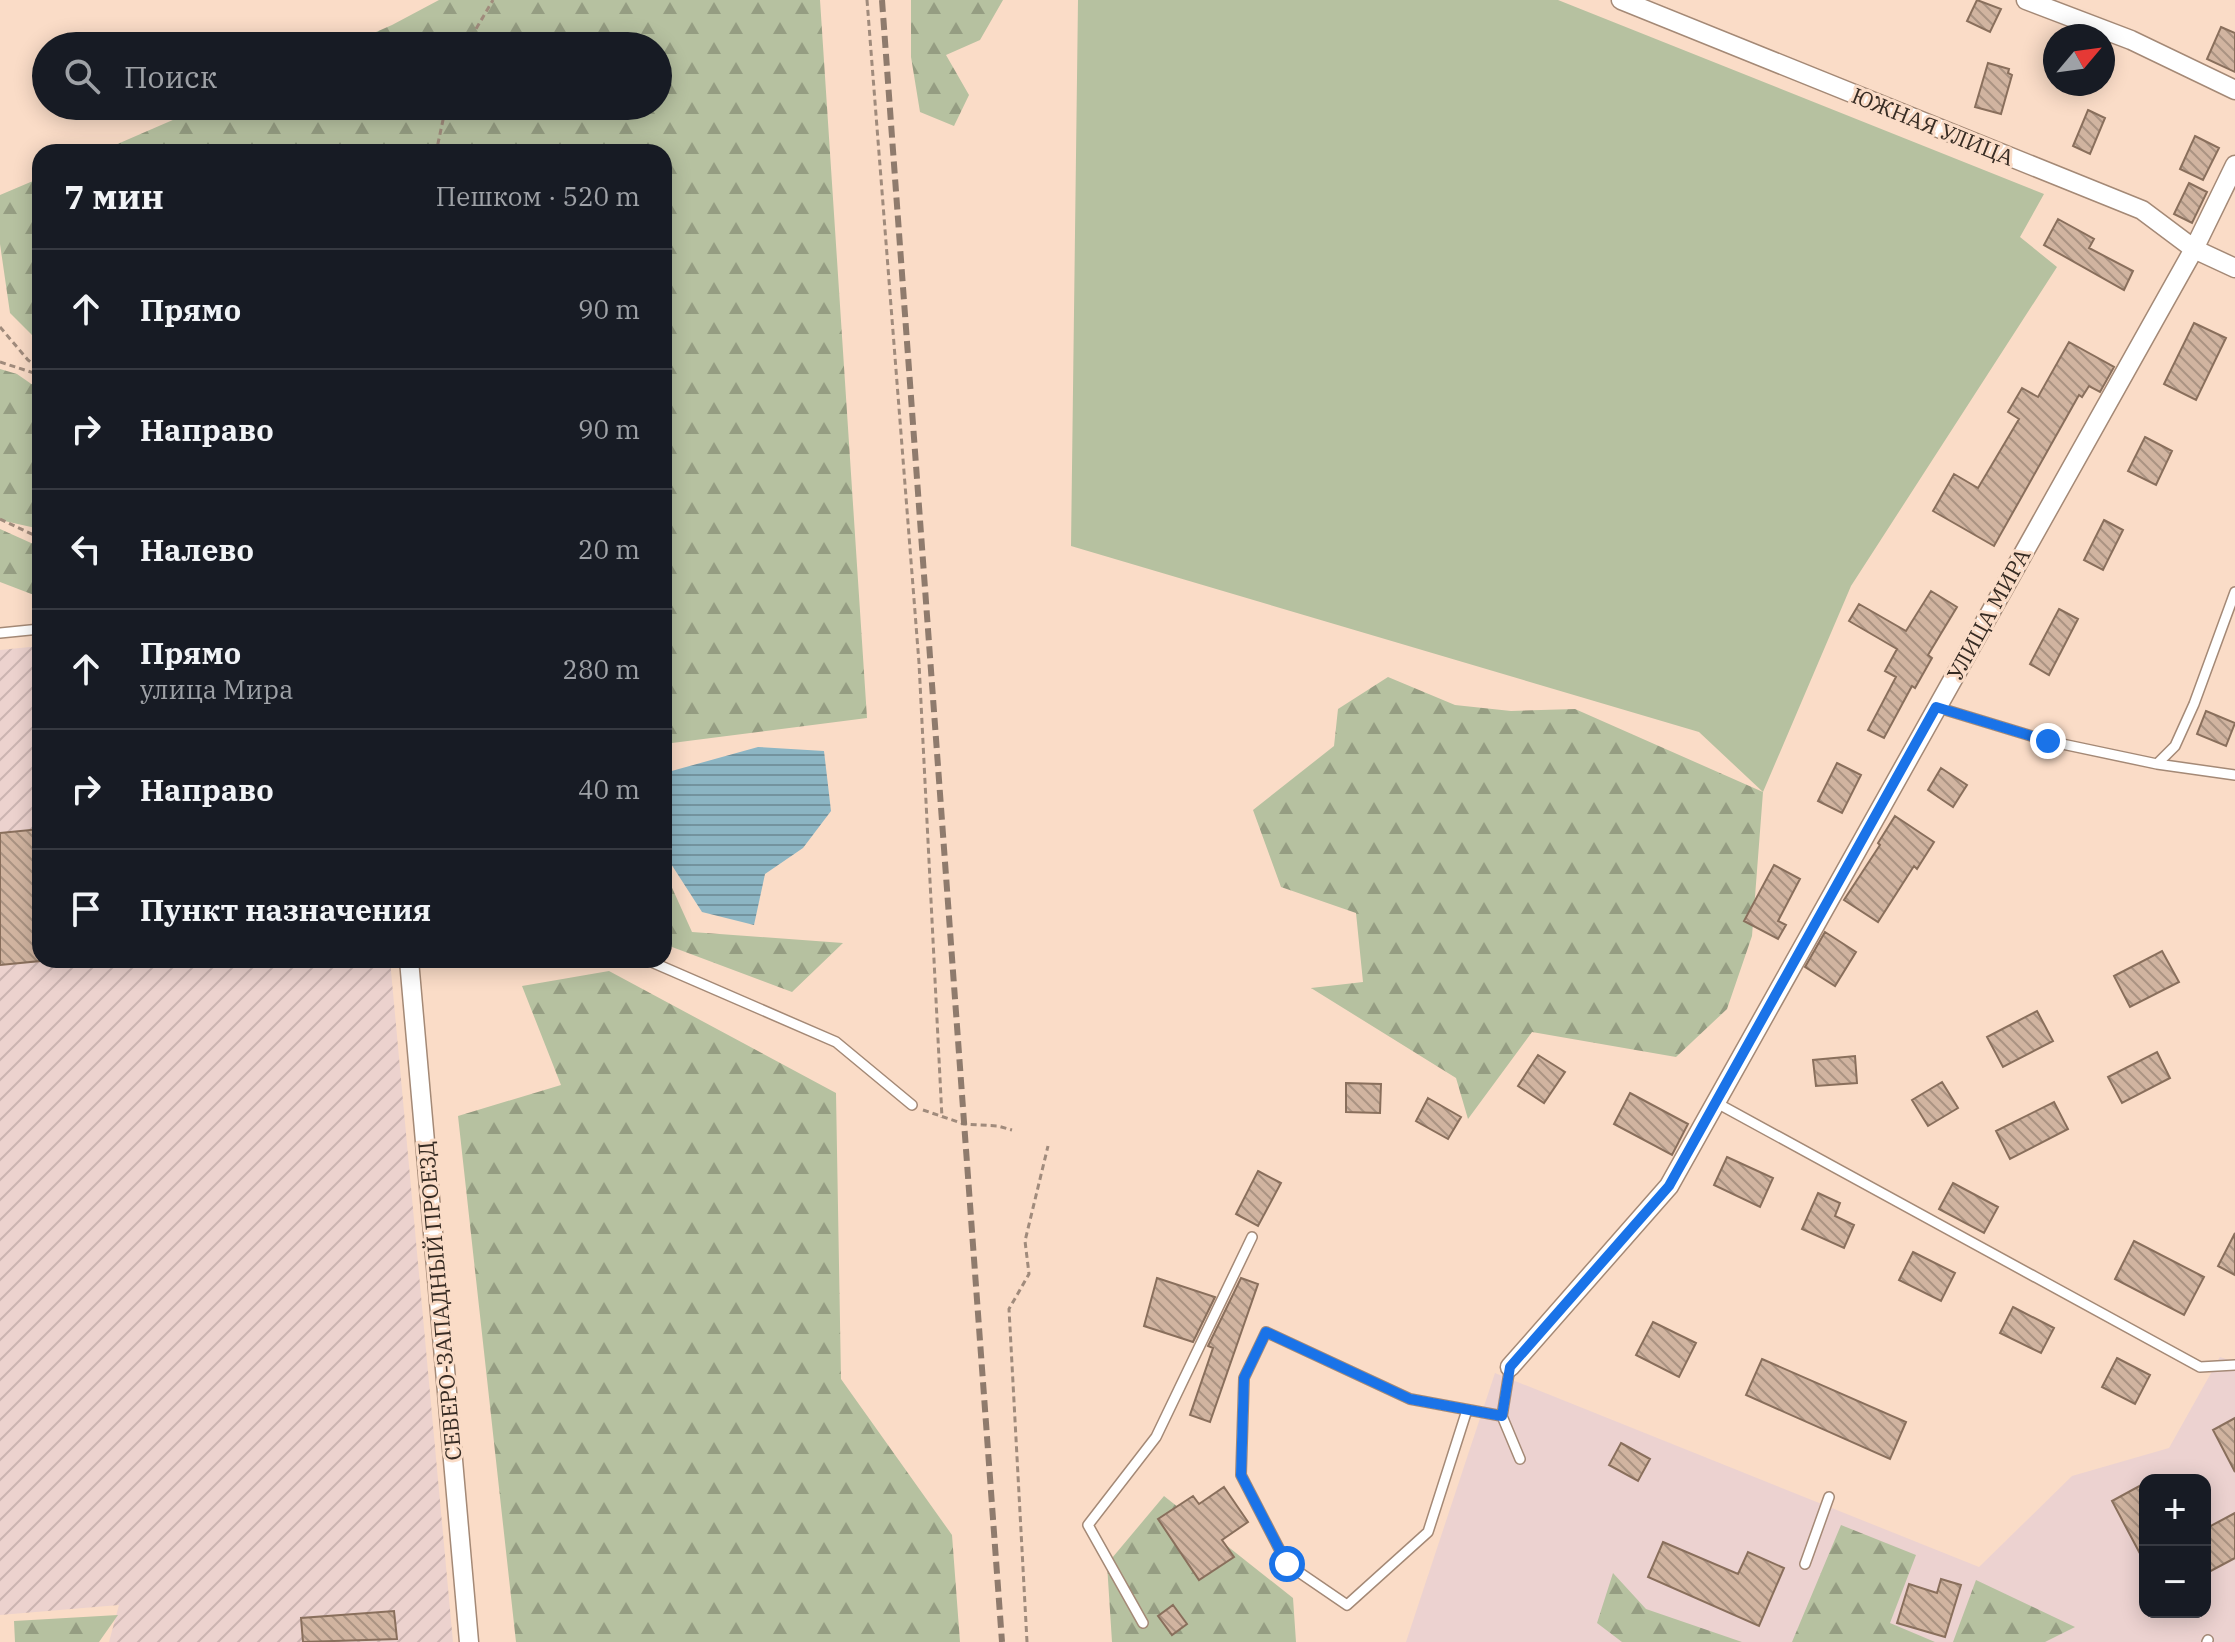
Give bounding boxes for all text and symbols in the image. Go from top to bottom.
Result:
north arrow [2043,24,2115,96]
search box [32,32,672,120]
icon: search [60,54,104,98]
text: Поиск [124,57,217,96]
street label: ЮЖНАЯ УЛИЦА [1848,80,2018,172]
text: 7 мин [64,174,164,218]
text: Пешком · 520 m [436,179,640,213]
icon: ahead [64,287,108,331]
text: Прямо [140,290,241,329]
text: 90 m [578,292,640,326]
icon: right [64,407,108,451]
text: Направо [140,410,274,449]
text: 90 m [578,412,640,446]
icon: left [64,527,108,571]
text: Налево [140,530,254,569]
text: 20 m [578,532,640,566]
street label: УЛИЦА МИРА [1940,543,2036,685]
text: Прямо [140,633,241,672]
icon: ahead [64,647,108,691]
text: 280 m [562,652,640,686]
text: улица Мира [140,672,293,706]
route end [2030,723,2066,759]
icon: right [64,767,108,811]
text: Направо [140,770,274,809]
text: 40 m [578,772,640,806]
icon: arrive [64,887,108,931]
text: Пункт назначения [140,890,431,929]
street label: СЕВЕРО-ЗАПАДНЫЙ ПРОЕЗД [411,1140,467,1462]
map controls [2139,1474,2211,1618]
button: + [2139,1474,2211,1546]
route start [1269,1546,1305,1582]
button: − [2139,1546,2211,1618]

